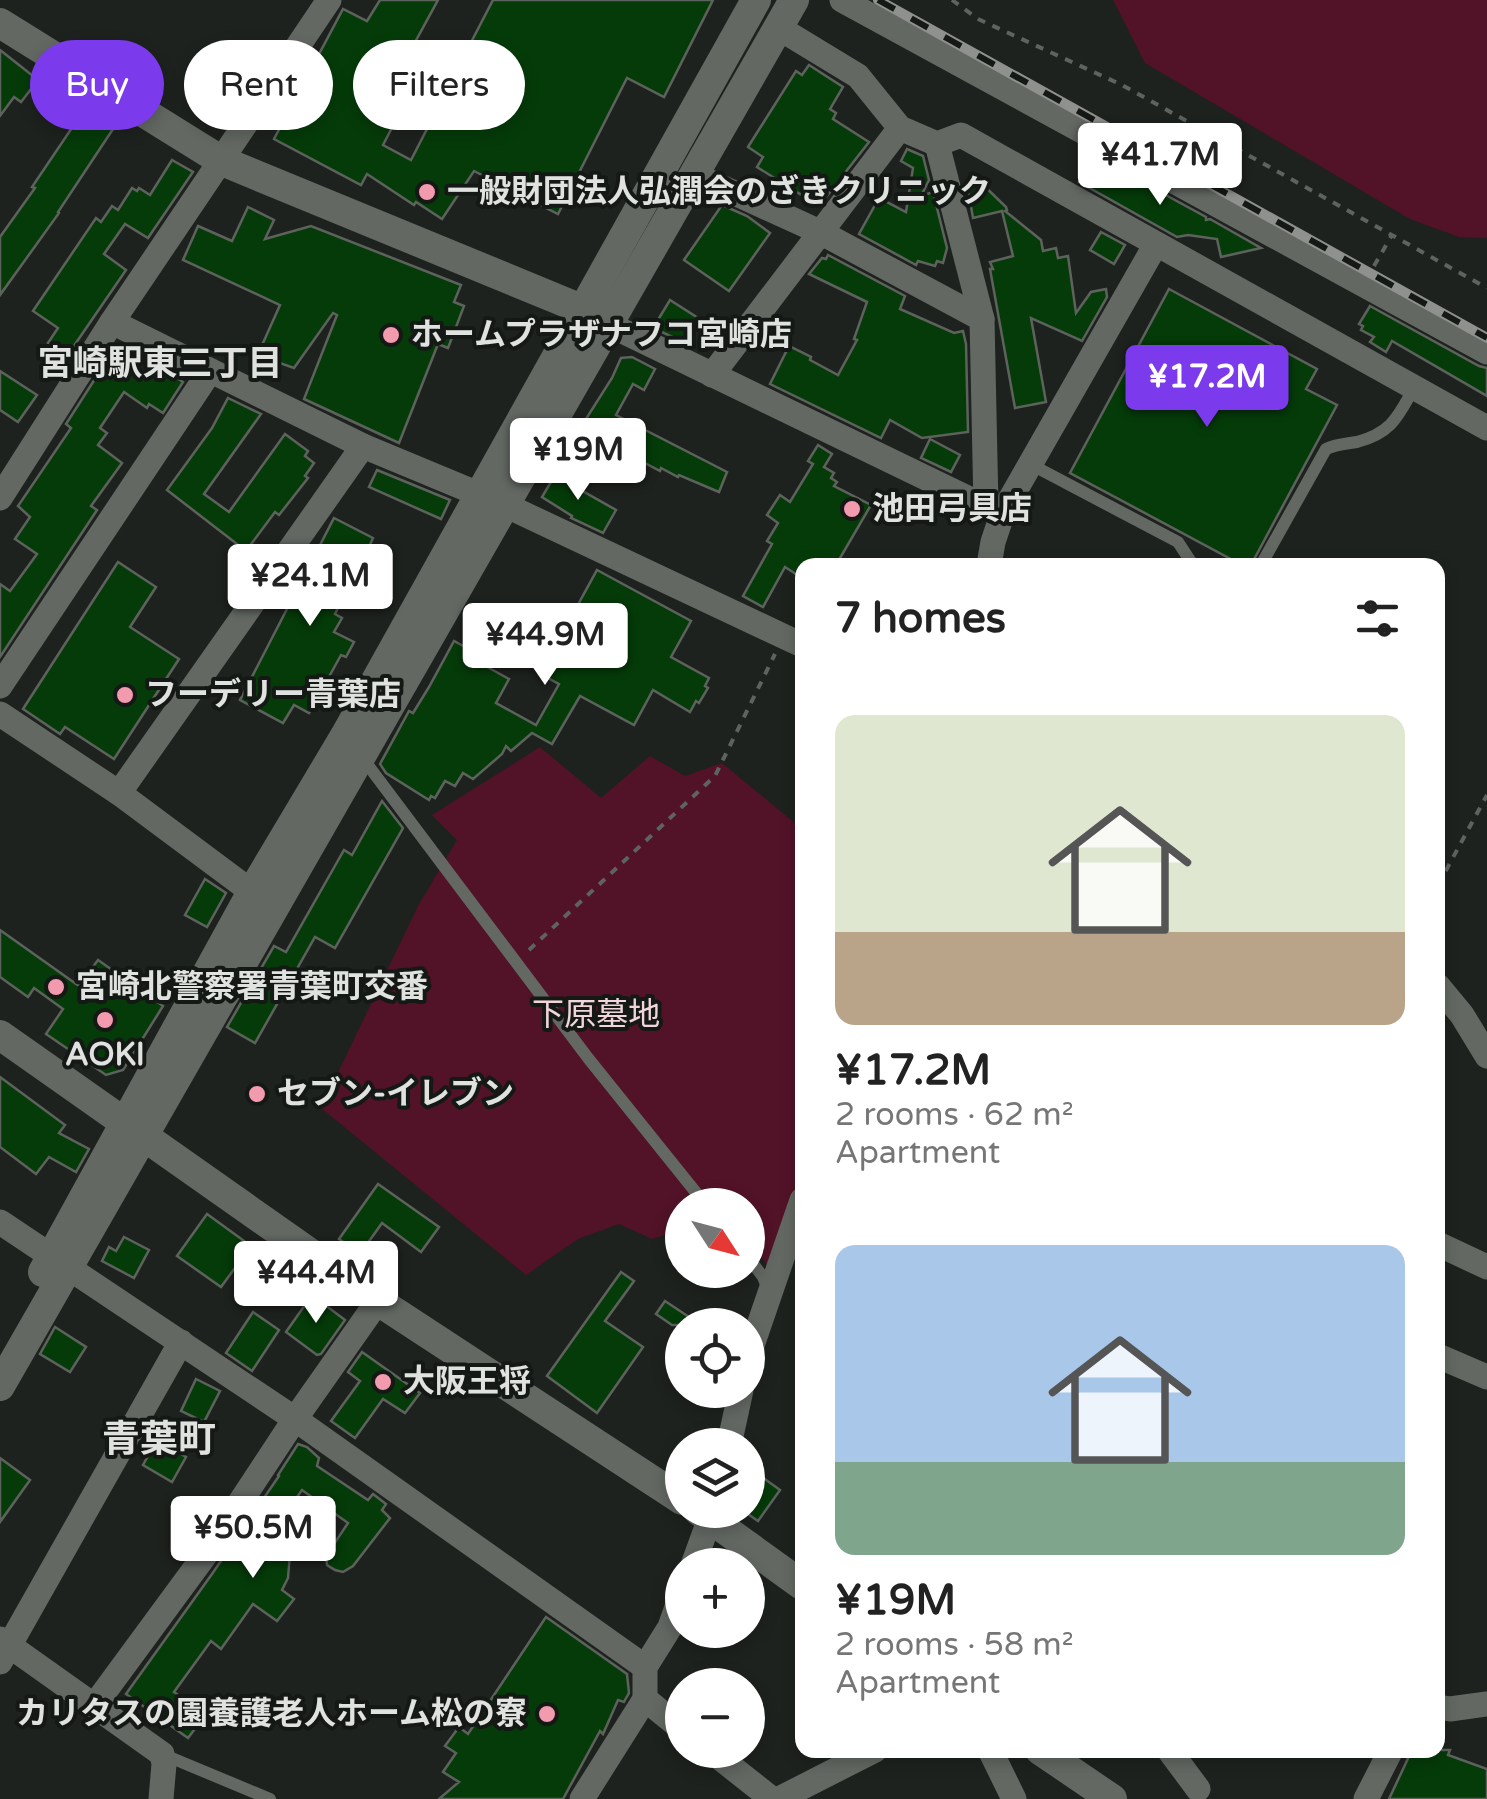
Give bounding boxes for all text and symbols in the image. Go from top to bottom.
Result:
chip: Buy [30,40,164,130]
chip: Rent [184,40,333,130]
chip: Filters [353,40,525,130]
pin: ¥41.7M [1079,123,1241,208]
text: ¥41.7M [1100,136,1220,174]
place label: 一般財団法人弘潤会のざきクリニック [447,173,991,211]
marker: 一般財団法人弘潤会のざきクリニック [416,181,438,203]
place label: ホームプラザナフコ宮崎店 [411,316,792,354]
marker: ホームプラザナフコ宮崎店 [380,324,402,346]
district label: 宮崎駅東三丁目 [37,343,283,385]
pin: ¥17.2M [1126,345,1288,430]
text: ¥17.2M [1148,358,1266,396]
pin: ¥19M [519,418,637,503]
text: ¥19M [532,431,624,469]
place label: 池田弓具店 [872,490,1032,528]
marker: 池田弓具店 [841,498,863,520]
pin: ¥24.1M [229,544,391,629]
text: ¥24.1M [250,557,370,595]
icon: filters [1350,591,1405,646]
text: 7 homes [835,593,1006,644]
pin: ¥44.9M [464,603,626,688]
text: ¥44.9M [485,616,605,654]
place label: フーデリー青葉店 [145,676,401,714]
marker: フーデリー青葉店 [114,684,136,706]
icon: home [1030,780,1210,960]
place label: 宮崎北警察署青葉町交番 [76,968,428,1006]
marker: 宮崎北警察署青葉町交番 [45,976,67,998]
park label: 下原墓地 [532,996,660,1034]
marker: AOKI [94,1009,116,1031]
place label: AOKI [65,1036,145,1074]
text: ¥17.2M [835,1045,991,1096]
place label: セブン-イレブン [277,1075,514,1113]
marker: セブン-イレブン [246,1083,268,1105]
text: 2 rooms · 62 m² [835,1096,1074,1134]
text: Apartment [835,1134,1000,1172]
north arrow [665,1188,765,1288]
map controls [665,1188,765,1768]
pin: ¥44.4M [235,1241,397,1326]
text: ¥44.4M [256,1254,376,1292]
button: locate [665,1308,765,1408]
icon: home [1030,1310,1210,1490]
place label: 大阪王将 [403,1363,531,1401]
marker: 大阪王将 [372,1371,394,1393]
district label: 青葉町 [102,1417,216,1463]
button: layers [665,1428,765,1528]
pin: ¥50.5M [172,1496,334,1581]
text: ¥50.5M [193,1509,313,1547]
button: + [665,1548,765,1648]
text: ¥19M [835,1575,956,1626]
text: 2 rooms · 58 m² [835,1626,1074,1664]
text: Apartment [835,1664,1000,1702]
button: − [665,1668,765,1768]
place label: カリタスの園養護老人ホーム松の寮 [16,1695,527,1733]
marker: カリタスの園養護老人ホーム松の寮 [536,1703,558,1725]

